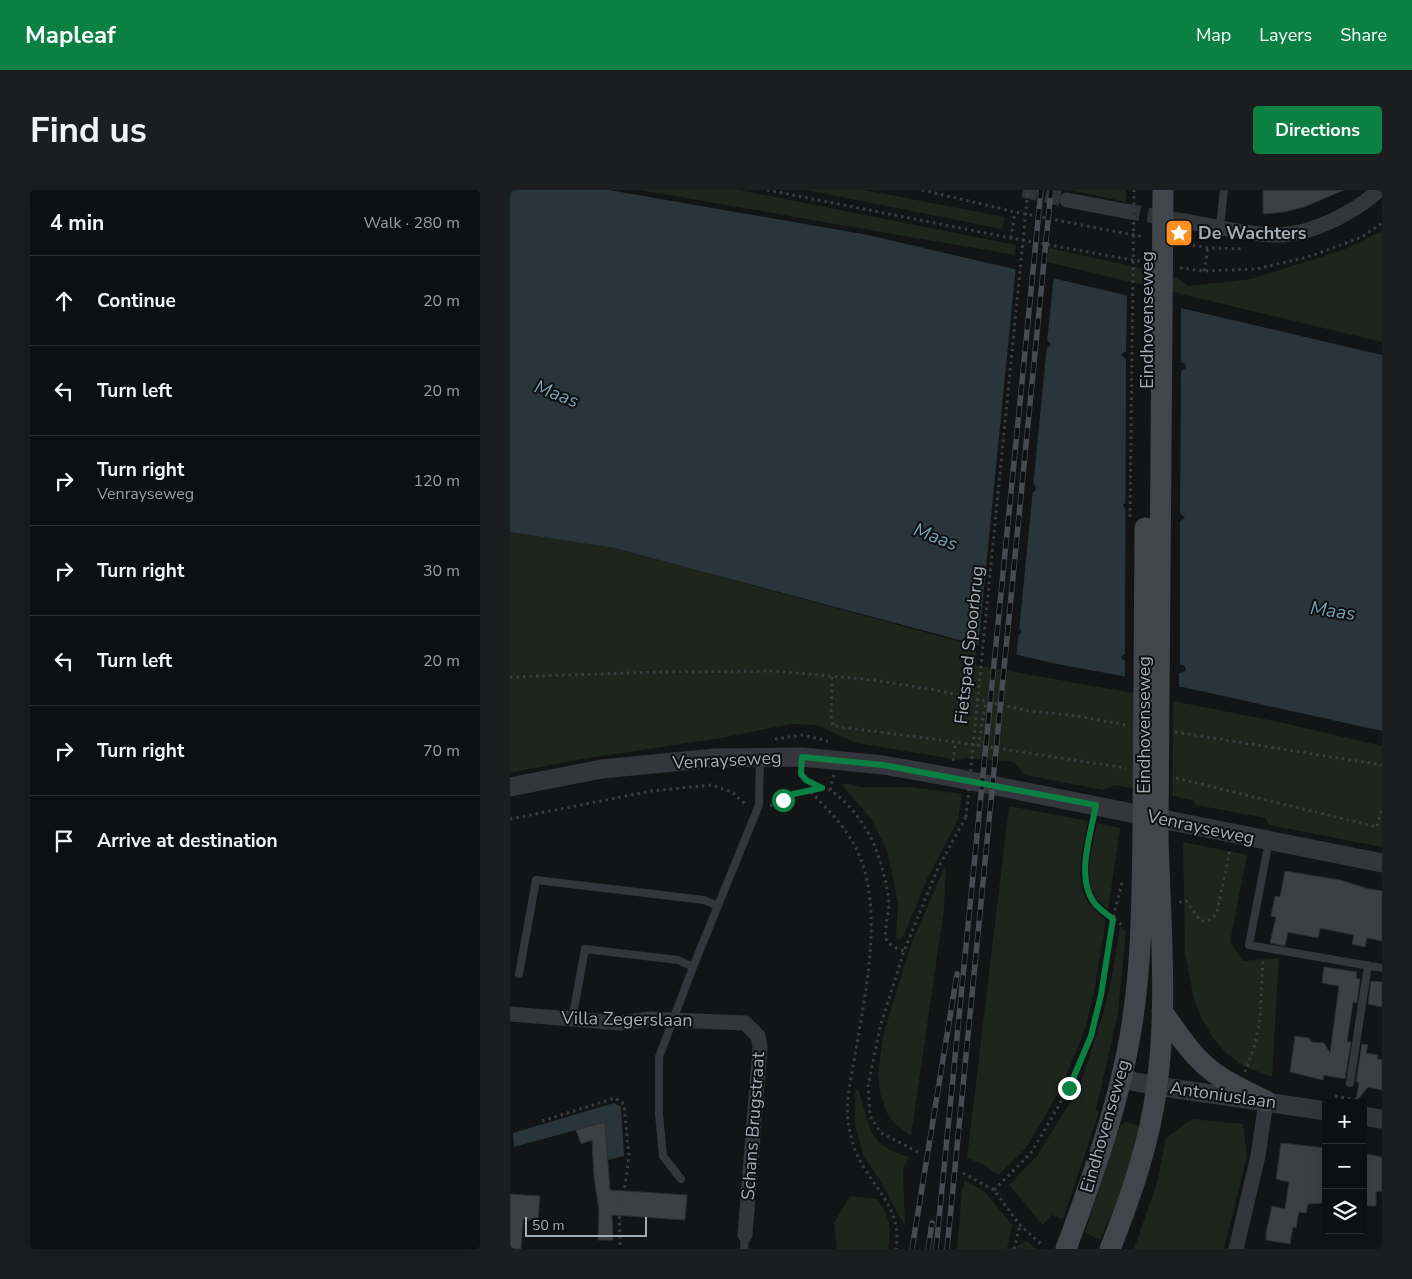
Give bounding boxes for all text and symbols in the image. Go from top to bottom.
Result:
text: Mapleaf [25,19,116,51]
text: Map [1196,23,1231,47]
text: Layers [1259,23,1312,47]
text: Share [1340,23,1387,47]
button: Directions [1253,106,1382,154]
text: Find us [30,107,147,154]
text: 4 min [50,209,104,237]
text: Walk · 280 m [364,212,460,234]
place icon: De Wachters [1164,218,1194,248]
place label: De Wachters [1198,221,1307,245]
street label: Eindhovenseweg [1135,251,1159,389]
icon: ahead [50,287,78,315]
text: Continue [97,288,176,314]
text: 20 m [423,290,460,312]
water label: Maas [531,374,583,414]
icon: left [50,377,78,405]
text: Turn left [97,378,172,404]
text: 20 m [423,380,460,402]
text: Turn right [97,457,184,483]
icon: right [50,467,78,495]
text: 120 m [413,470,460,492]
text: Venrayseweg [97,483,194,505]
water label: Maas [910,517,962,557]
icon: right [50,557,78,585]
text: Turn right [97,558,184,584]
text: 30 m [423,560,460,582]
street label: Fietspad Spoorbrug [949,565,989,725]
water label: Maas [1309,595,1357,627]
icon: left [50,647,78,675]
text: Turn left [97,648,172,674]
text: 20 m [423,650,460,672]
street label: Eindhovenseweg [1132,656,1156,794]
icon: right [50,737,78,765]
text: Turn right [97,738,184,764]
text: 70 m [423,740,460,762]
street label: Venrayseweg [671,745,782,775]
route start [772,789,795,812]
street label: Venrayseweg [1144,804,1257,850]
icon: arrive [50,827,78,855]
text: Arrive at destination [97,828,278,854]
street label: Villa Zegerslaan [560,1006,693,1032]
street label: Schans Brugstraat [736,1050,770,1201]
street label: Eindhovenseweg [1074,1057,1136,1195]
street label: Antoniuslaan [1168,1076,1278,1114]
route end [1058,1077,1081,1100]
map controls [1322,1099,1367,1234]
button: + [1322,1099,1367,1144]
button: − [1322,1144,1367,1189]
button: layers [1322,1189,1367,1234]
scale bar [525,1214,648,1237]
text: 50 m [532,1216,564,1235]

